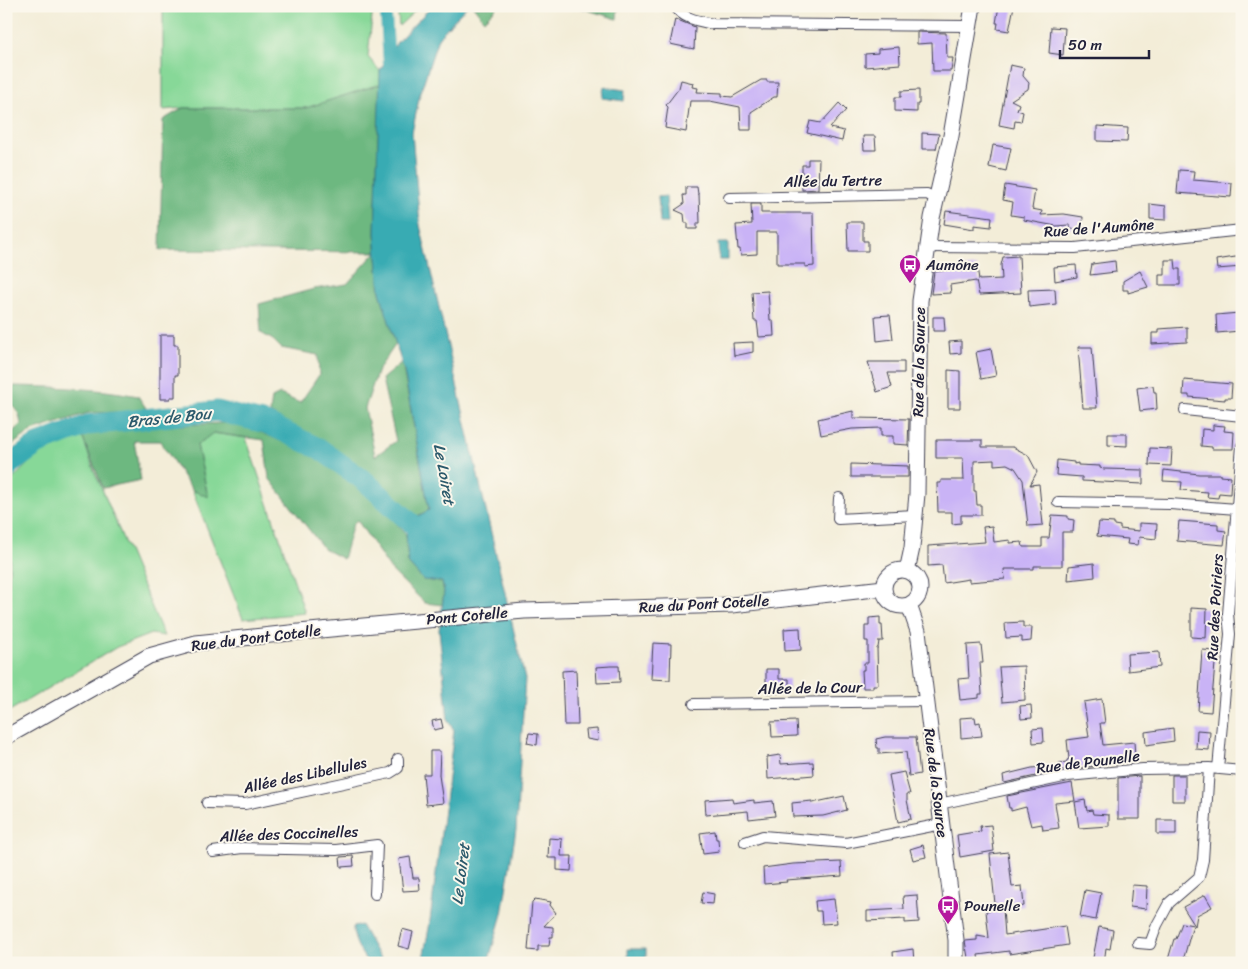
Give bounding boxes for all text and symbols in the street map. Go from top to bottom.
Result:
scale bar [1060,28,1149,60]
text: 50 m [1068,32,1103,58]
street label: Allée du Tertre [783,167,883,195]
street label: Rue de l'Aumône [1043,211,1155,245]
place label: Aumône [925,252,979,278]
bus stop icon: Aumône [898,253,922,284]
street label: Rue de la Source [905,307,933,417]
water label: Bras de Bou [126,398,215,436]
water label: Le Loiret [425,441,464,509]
street label: Rue des Poiriers [1199,553,1231,661]
street label: Rue du Pont Cotelle [638,588,770,620]
street label: Pont Cotelle [425,599,509,633]
street label: Rue du Pont Cotelle [190,617,323,659]
street label: Allée de la Cour [757,674,863,702]
street label: Rue de la Source [916,727,956,839]
street label: Rue de Pounelle [1035,743,1142,781]
street label: Allée des Libellules [240,749,370,801]
street label: Allée des Coccinelles [218,819,359,849]
water label: Le Loiret [442,840,479,906]
place label: Pounelle [964,893,1021,919]
bus stop icon: Pounelle [936,894,960,925]

